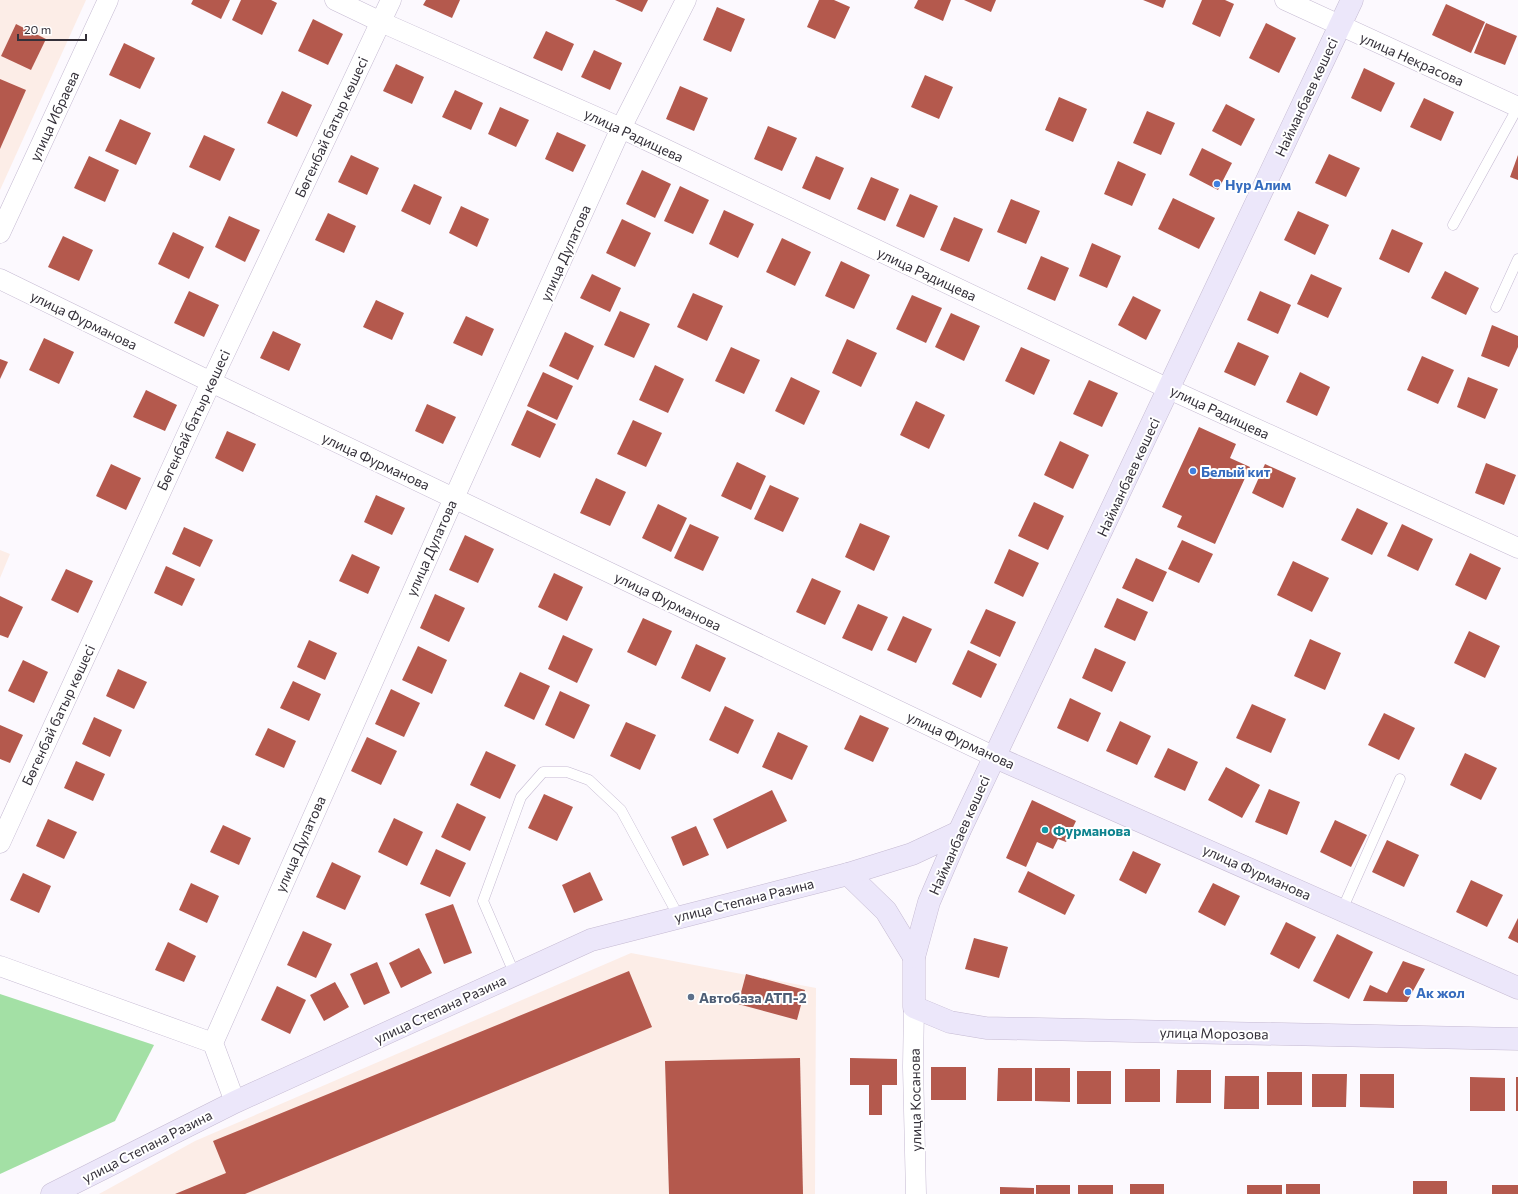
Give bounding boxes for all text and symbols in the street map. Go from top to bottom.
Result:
scale bar [18,16,86,42]
text: 20 m [24,22,51,36]
street label: улица Некрасова [1357,29,1467,89]
street label: Найманбаев көшесі [1271,35,1341,159]
street label: Бөгенбай батыр көшесі [291,54,371,200]
street label: улица Ибраева [26,68,82,164]
street label: улица Радищева [582,105,686,165]
place label: Нур Алим [1225,176,1291,193]
marker: Нур Алим [1212,179,1222,189]
street label: улица Дулатова [536,202,594,304]
street label: улица Радищева [875,244,979,304]
street label: улица Фурманова [28,287,140,353]
street label: Бөгенбай батыр көшесі [153,347,233,493]
street label: улица Радищева [1168,382,1272,442]
street label: Найманбаев көшесі [1093,415,1163,539]
street label: улица Фурманова [320,429,432,493]
place label: Белый кит [1201,463,1271,480]
marker: Белый кит [1188,466,1198,476]
street label: улица Дулатова [402,497,460,599]
street label: улица Фурманова [612,568,724,634]
street label: Бөгенбай батыр көшесі [18,642,98,788]
street label: улица Фурманова [905,708,1017,772]
street label: Найманбаев көшесі [925,772,993,898]
street label: улица Дулатова [271,793,329,895]
place label: Фурманова [1053,822,1131,839]
marker: Фурманова [1040,825,1050,835]
street label: улица Фурманова [1200,841,1314,903]
street label: улица Степана Разина [672,874,816,926]
street label: улица Степана Разина [371,971,509,1047]
place label: Ак жол [1416,984,1465,1001]
marker: Ак жол [1403,987,1413,997]
place label: Автобаза АТП-2 [699,989,807,1006]
marker: Автобаза АТП-2 [686,992,696,1002]
street label: улица Морозова [1159,1024,1269,1042]
street label: улица Косанова [906,1048,924,1152]
street label: улица Степана Разина [79,1106,215,1186]

